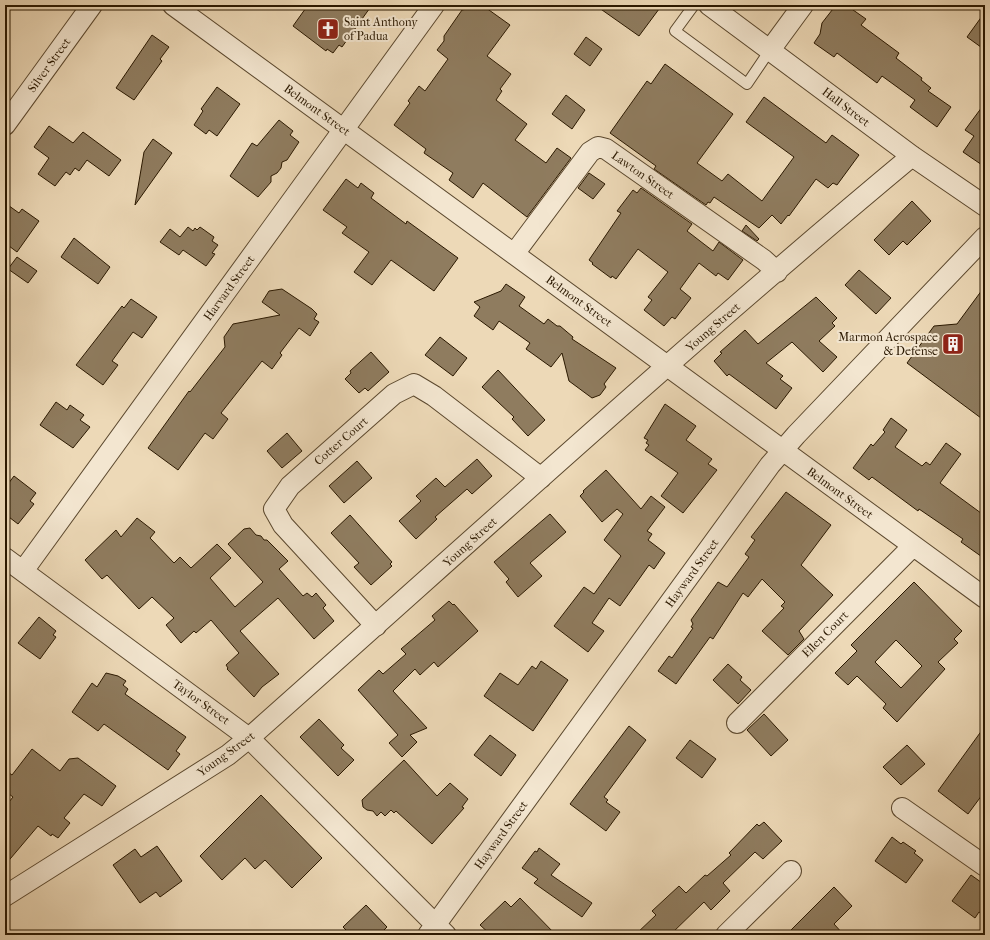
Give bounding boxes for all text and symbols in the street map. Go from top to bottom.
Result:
place label: Saint Anthony of Padua [344,15,418,43]
church icon: Saint Anthony of Padua [315,16,341,42]
street label: Silver Street [25,34,74,95]
street label: Belmont Street [281,81,353,139]
street label: Hall Street [819,85,873,130]
street label: Lawton Street [609,148,678,202]
street label: Harvard Street [201,252,258,323]
street label: Belmont Street [543,272,615,330]
street label: Young Street [682,299,744,355]
place label: Marmon Aerospace & Defense [838,330,938,358]
building icon: Marmon Aerospace & Defense [940,331,966,357]
street label: Cotter Court [311,413,371,468]
street label: Belmont Street [804,464,876,522]
street label: Young Street [440,514,500,570]
street label: Hayward Street [662,535,722,610]
street label: Ellen Court [799,607,852,660]
street label: Taylor Street [170,677,233,728]
street label: Young Street [194,728,258,780]
street label: Hayward Street [471,797,531,872]

